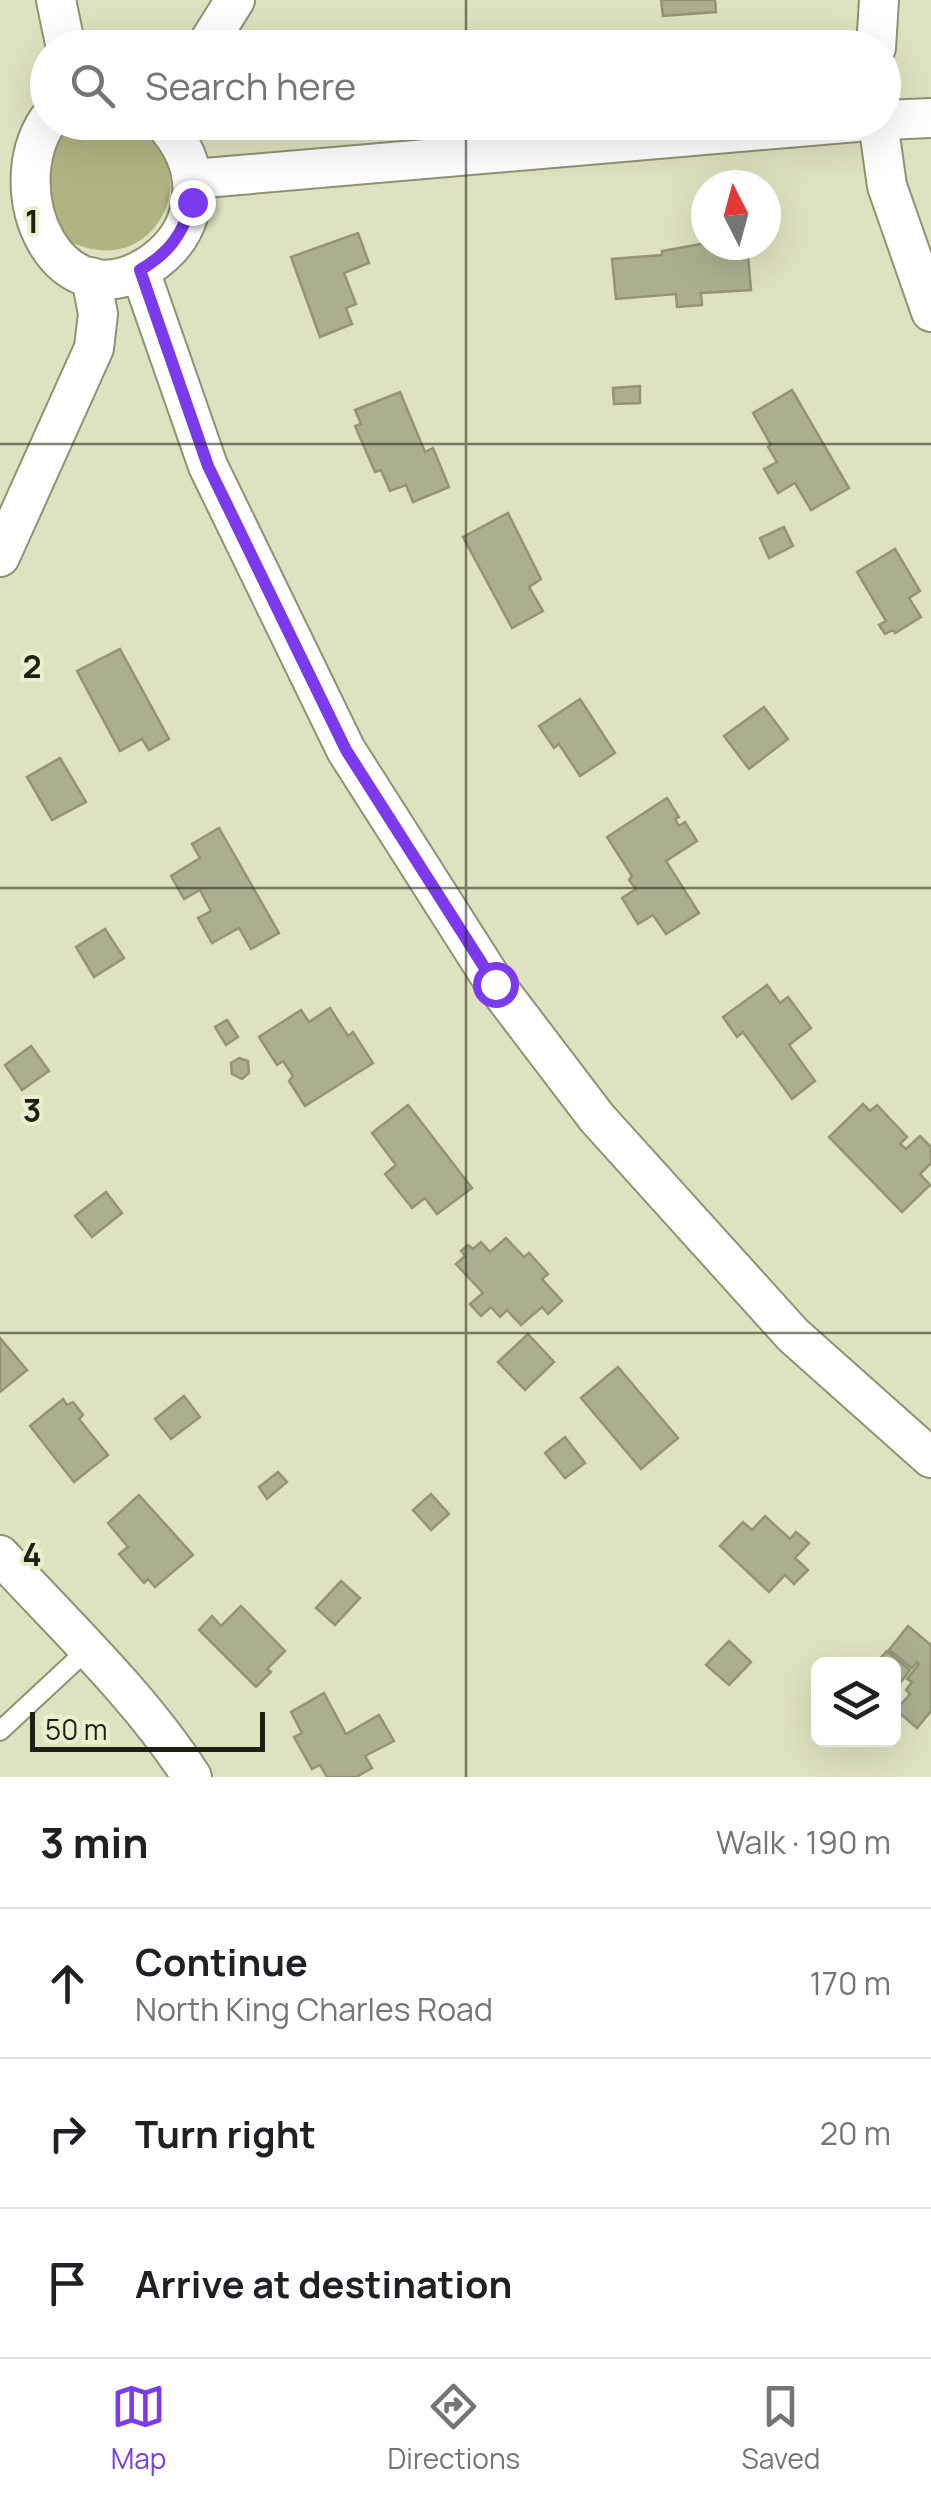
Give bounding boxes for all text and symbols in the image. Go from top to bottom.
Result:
search box [30,30,901,140]
icon: search [65,58,120,113]
text: Search here [145,59,356,111]
north arrow [691,170,781,260]
route end [170,180,216,226]
text: 1 [25,199,39,243]
text: 2 [22,644,42,688]
route start [473,962,519,1008]
text: 3 [23,1088,41,1132]
text: 4 [22,1532,42,1576]
map controls [811,1657,901,1747]
button: layers [811,1657,901,1747]
scale bar [30,1707,265,1752]
text: 50 m [45,1710,108,1748]
text: 3 min [40,1813,149,1871]
text: Walk · 190 m [716,1820,891,1864]
text: Continue [135,1935,308,1987]
icon: ahead [40,1956,95,2011]
text: 170 m [809,1961,891,2005]
text: North King Charles Road [135,1987,493,2031]
icon: right [40,2106,95,2161]
text: Turn right [135,2107,316,2159]
text: 20 m [820,2111,891,2155]
icon: arrive [40,2256,95,2311]
text: Arrive at destination [135,2257,512,2309]
tab: Map [111,2379,166,2477]
tab: Directions [388,2379,520,2477]
tab: Saved [741,2379,820,2477]

